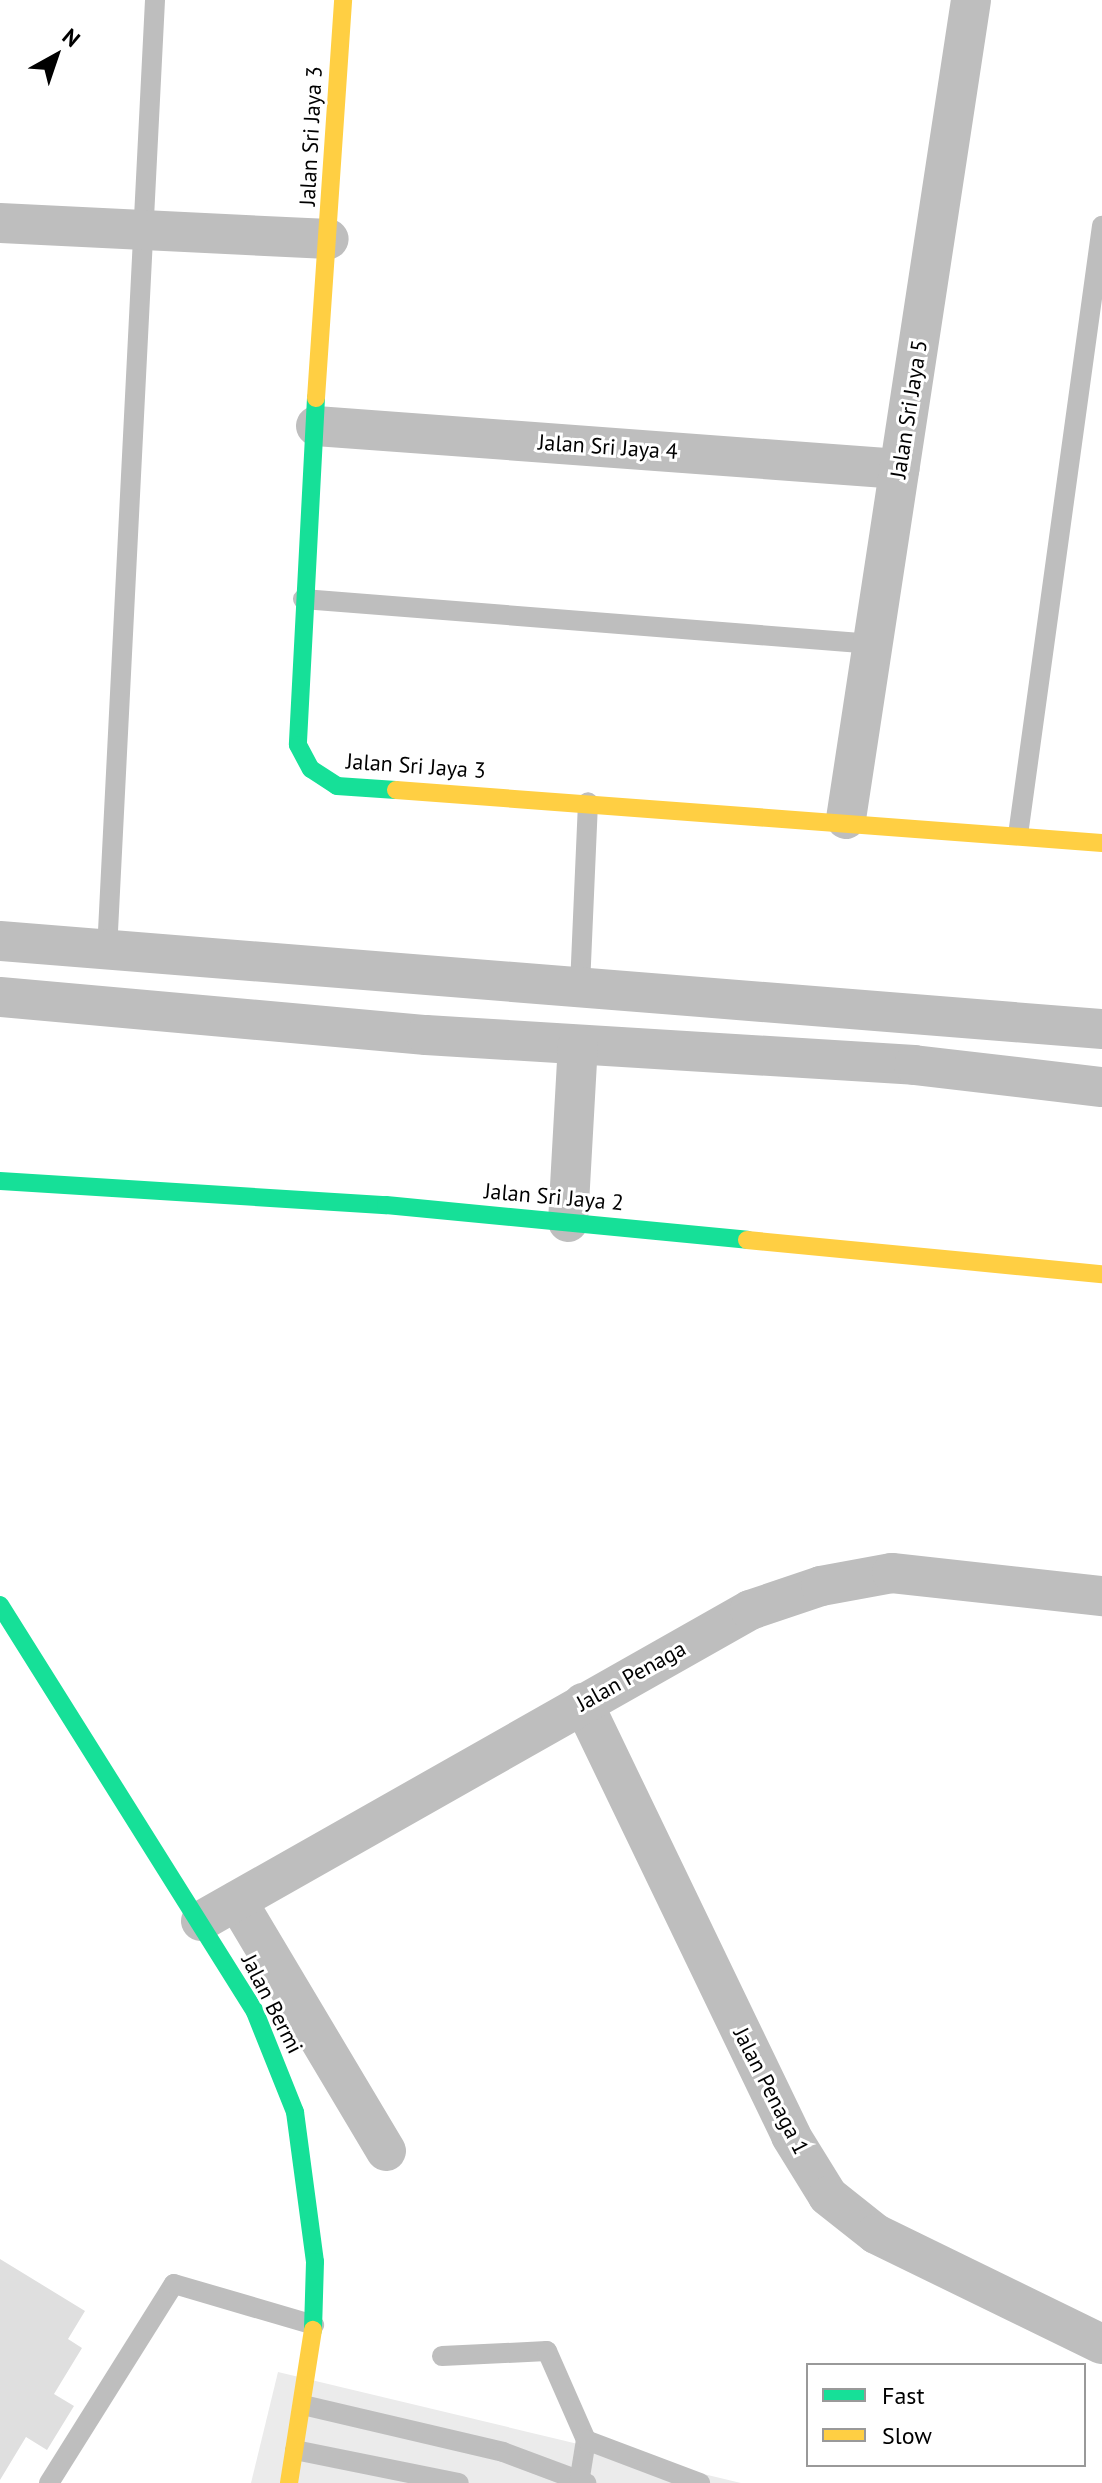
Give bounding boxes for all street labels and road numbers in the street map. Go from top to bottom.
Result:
street label: Jalan Sri Jaya 3 [294,65,328,207]
street label: Jalan Sri Jaya 5 [885,338,933,480]
street label: Jalan Sri Jaya 4 [537,429,679,465]
street label: Jalan Sri Jaya 3 [345,748,487,784]
street label: Jalan Sri Jaya 2 [483,1178,625,1216]
street label: Jalan Penaga [572,1635,690,1717]
street label: Jalan Bermi [236,1950,308,2058]
street label: Jalan Penaga 1 [728,2023,814,2159]

